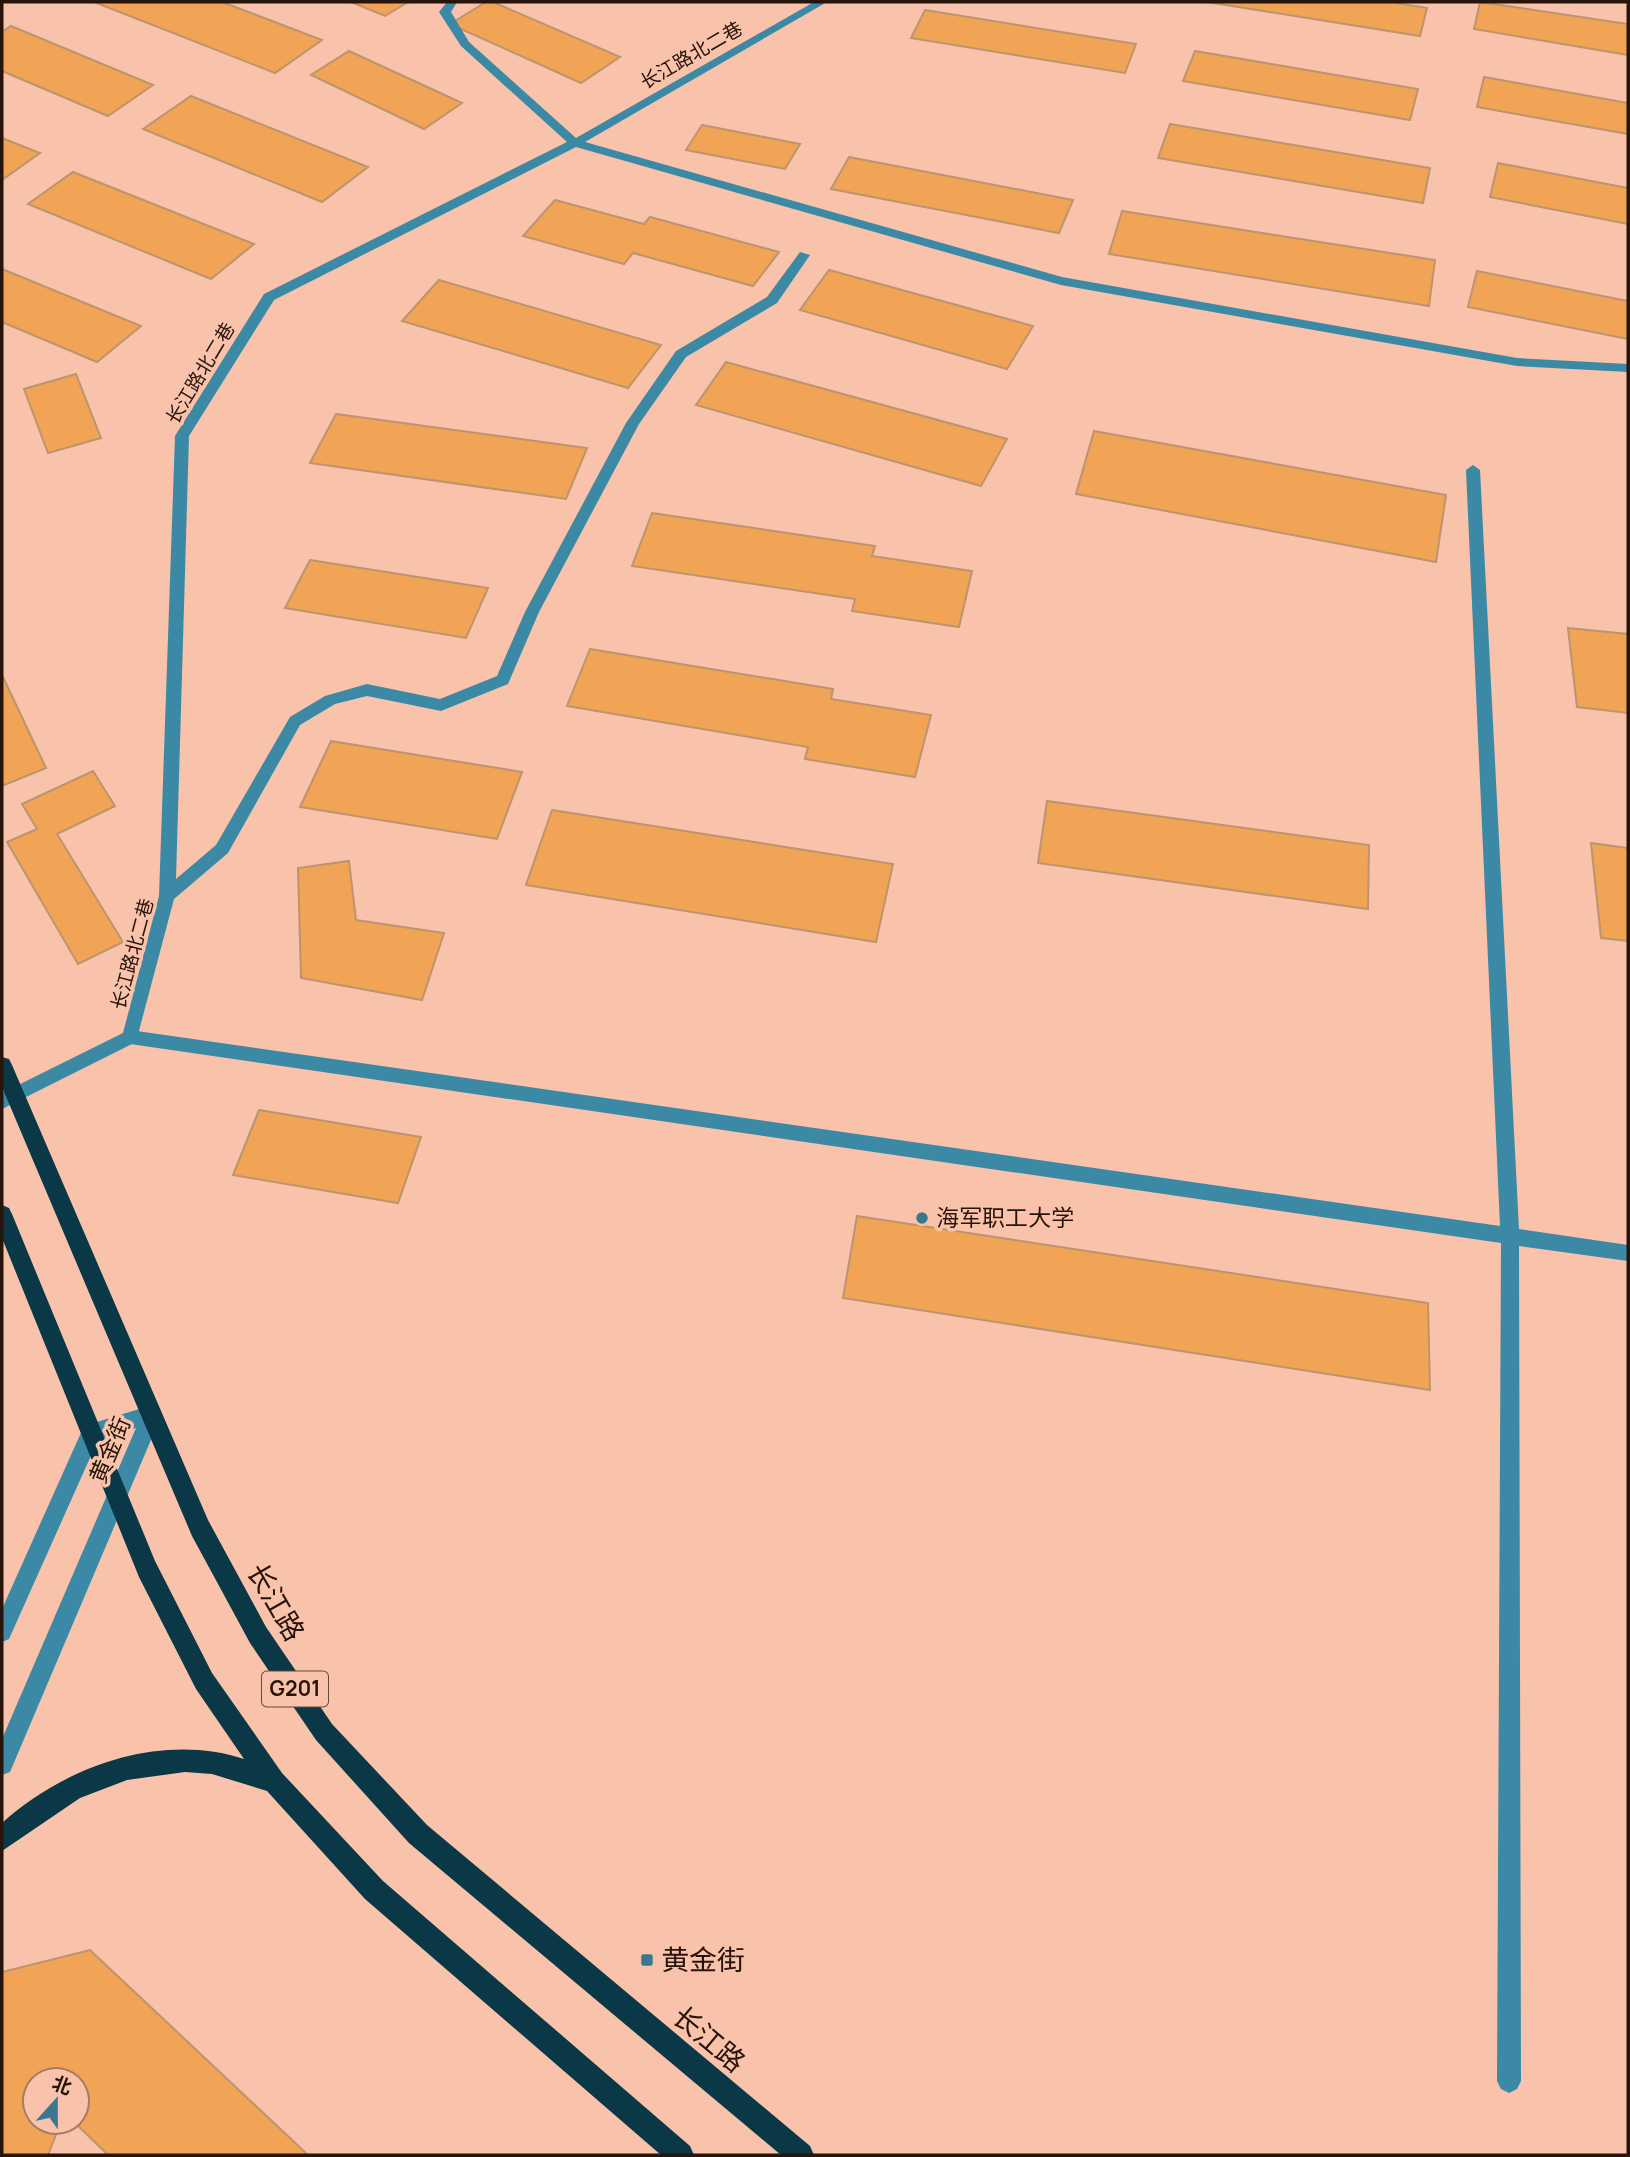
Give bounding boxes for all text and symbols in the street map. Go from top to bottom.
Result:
street label: 长江路北二巷 [635,15,747,95]
street label: 长江路北二巷 [159,317,241,429]
street label: 长江路北二巷 [105,896,159,1012]
place label: 海军职工大学 [936,1201,1074,1233]
marker: 海军职工大学 [914,1210,930,1226]
street label: 黄金街 [81,1412,137,1488]
street label: 长江路 [239,1556,314,1647]
road number: G201 [262,1672,328,1706]
place label: 黄金街 [661,1940,745,1978]
marker: 黄金街 [639,1952,655,1968]
street label: 长江路 [665,1997,754,2080]
north arrow [21,2066,91,2136]
text: 北 [49,2070,76,2101]

